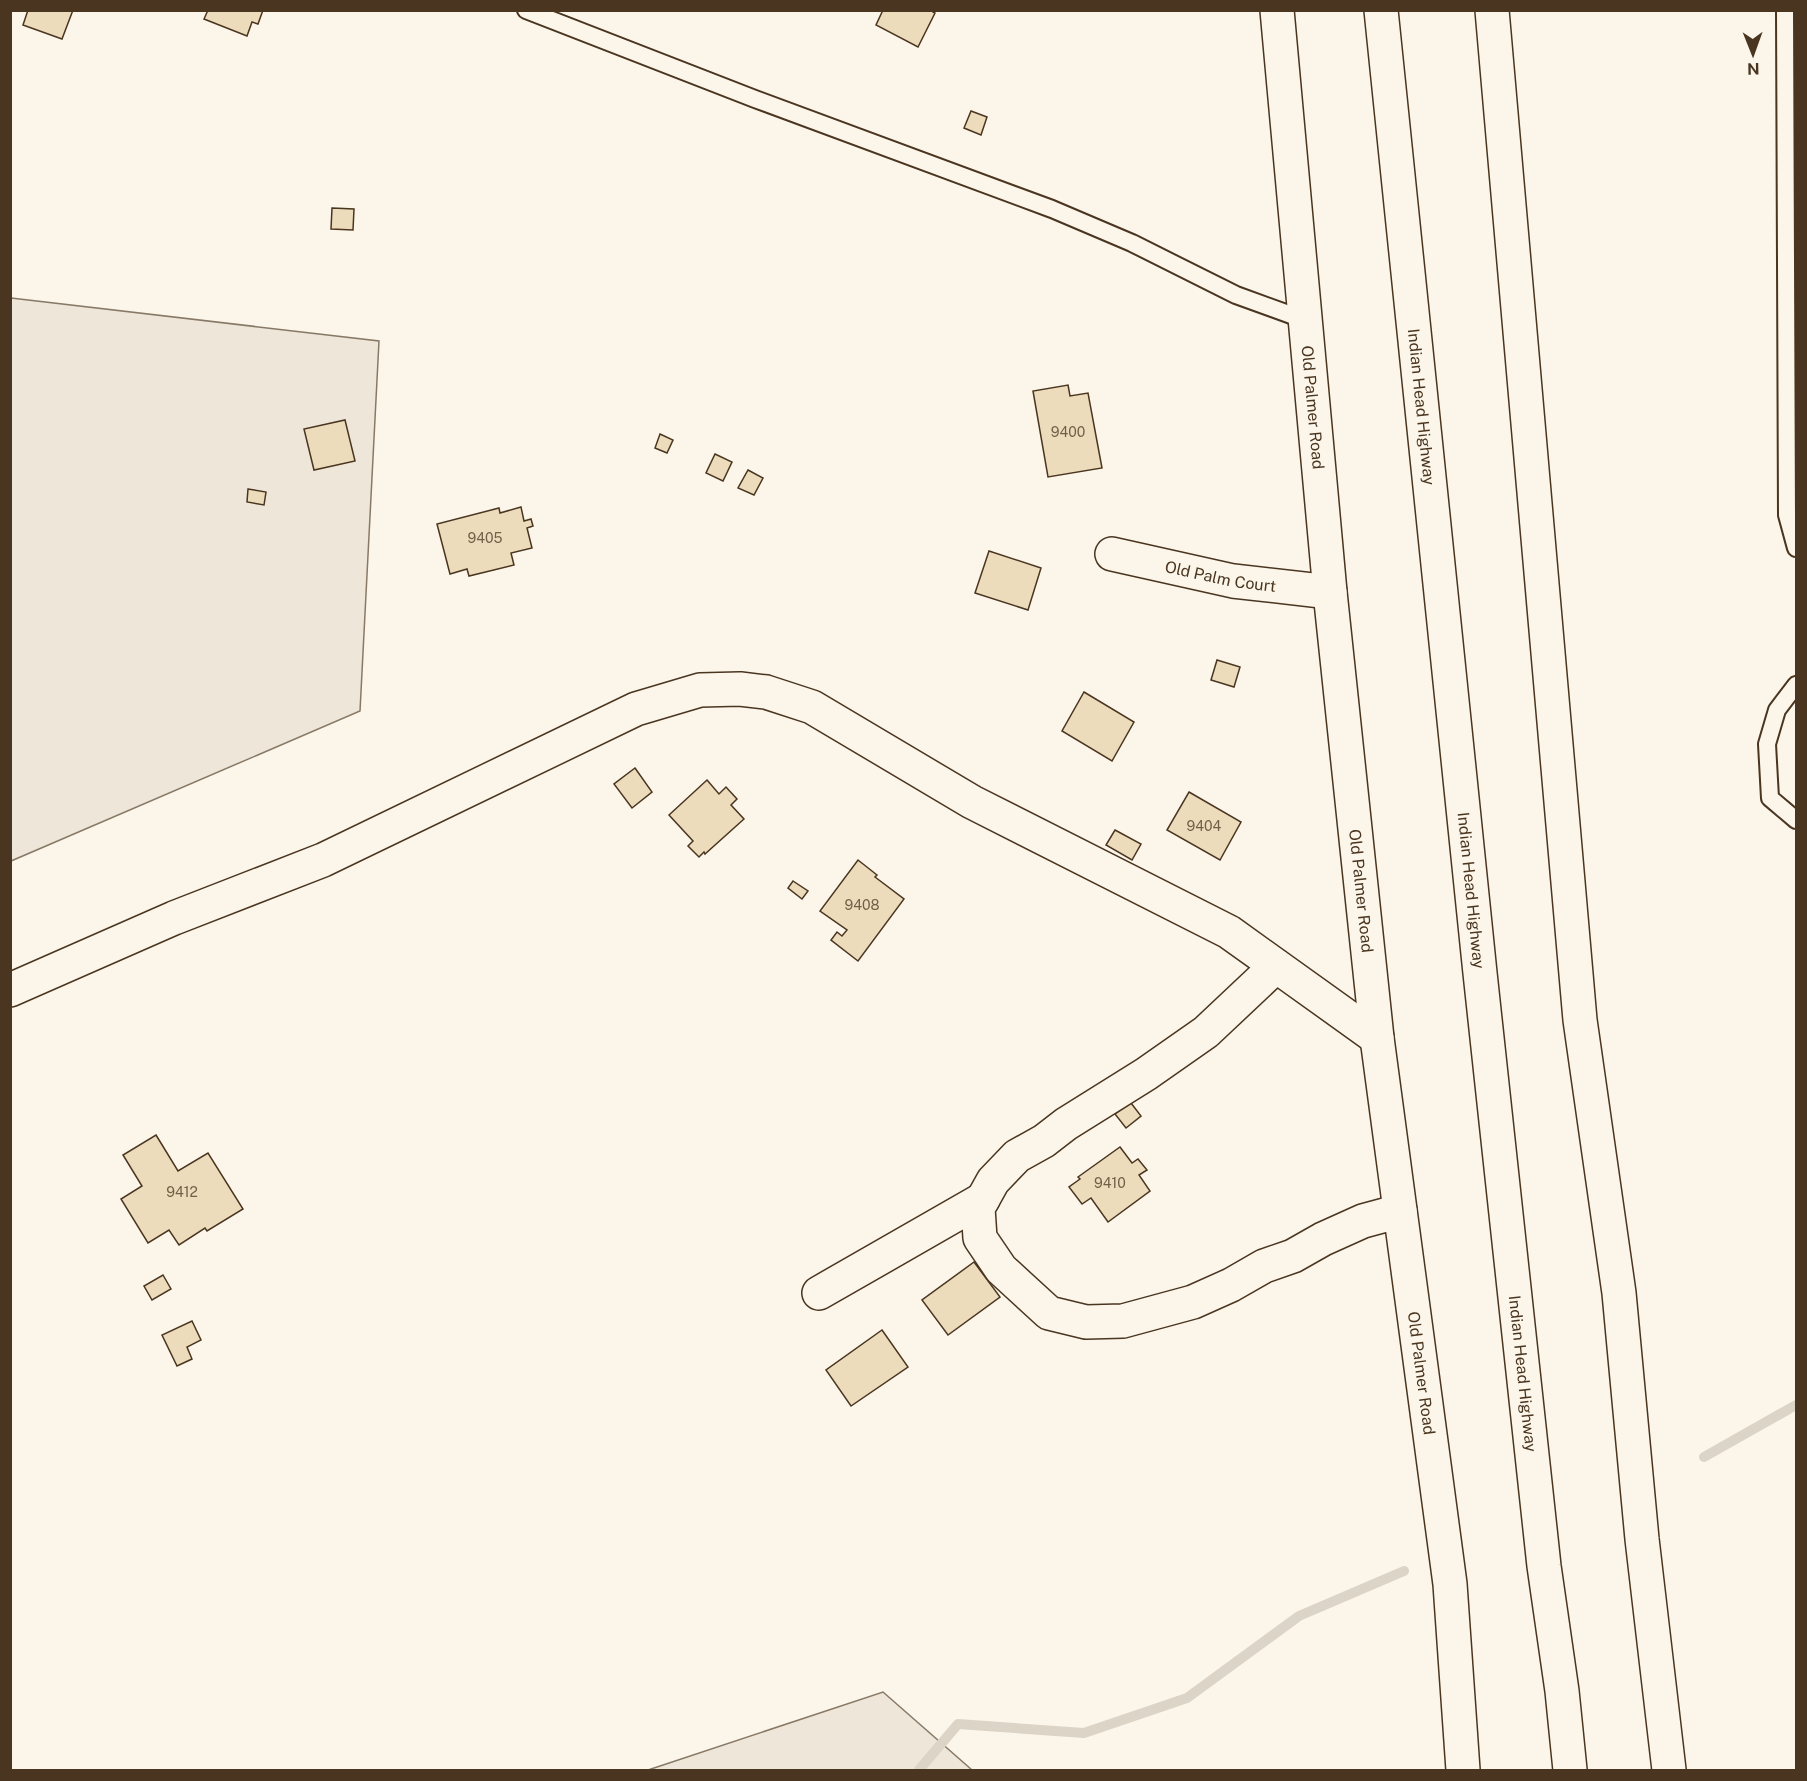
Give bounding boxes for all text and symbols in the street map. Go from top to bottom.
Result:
north arrow [1723,24,1783,84]
text: N [1747,59,1760,78]
street label: Indian Head Highway [1404,328,1439,487]
street label: Old Palmer Road [1298,345,1328,470]
house number: 9400 [1051,424,1085,440]
house number: 9405 [467,530,503,546]
street label: Old Palm Court [1163,557,1277,595]
street label: Indian Head Highway [1454,811,1489,970]
house number: 9404 [1187,818,1222,834]
street label: Old Palmer Road [1346,828,1377,954]
house number: 9408 [844,897,880,913]
house number: 9410 [1094,1175,1126,1191]
house number: 9412 [166,1184,198,1200]
street label: Indian Head Highway [1505,1294,1541,1453]
street label: Old Palmer Road [1404,1310,1439,1436]

